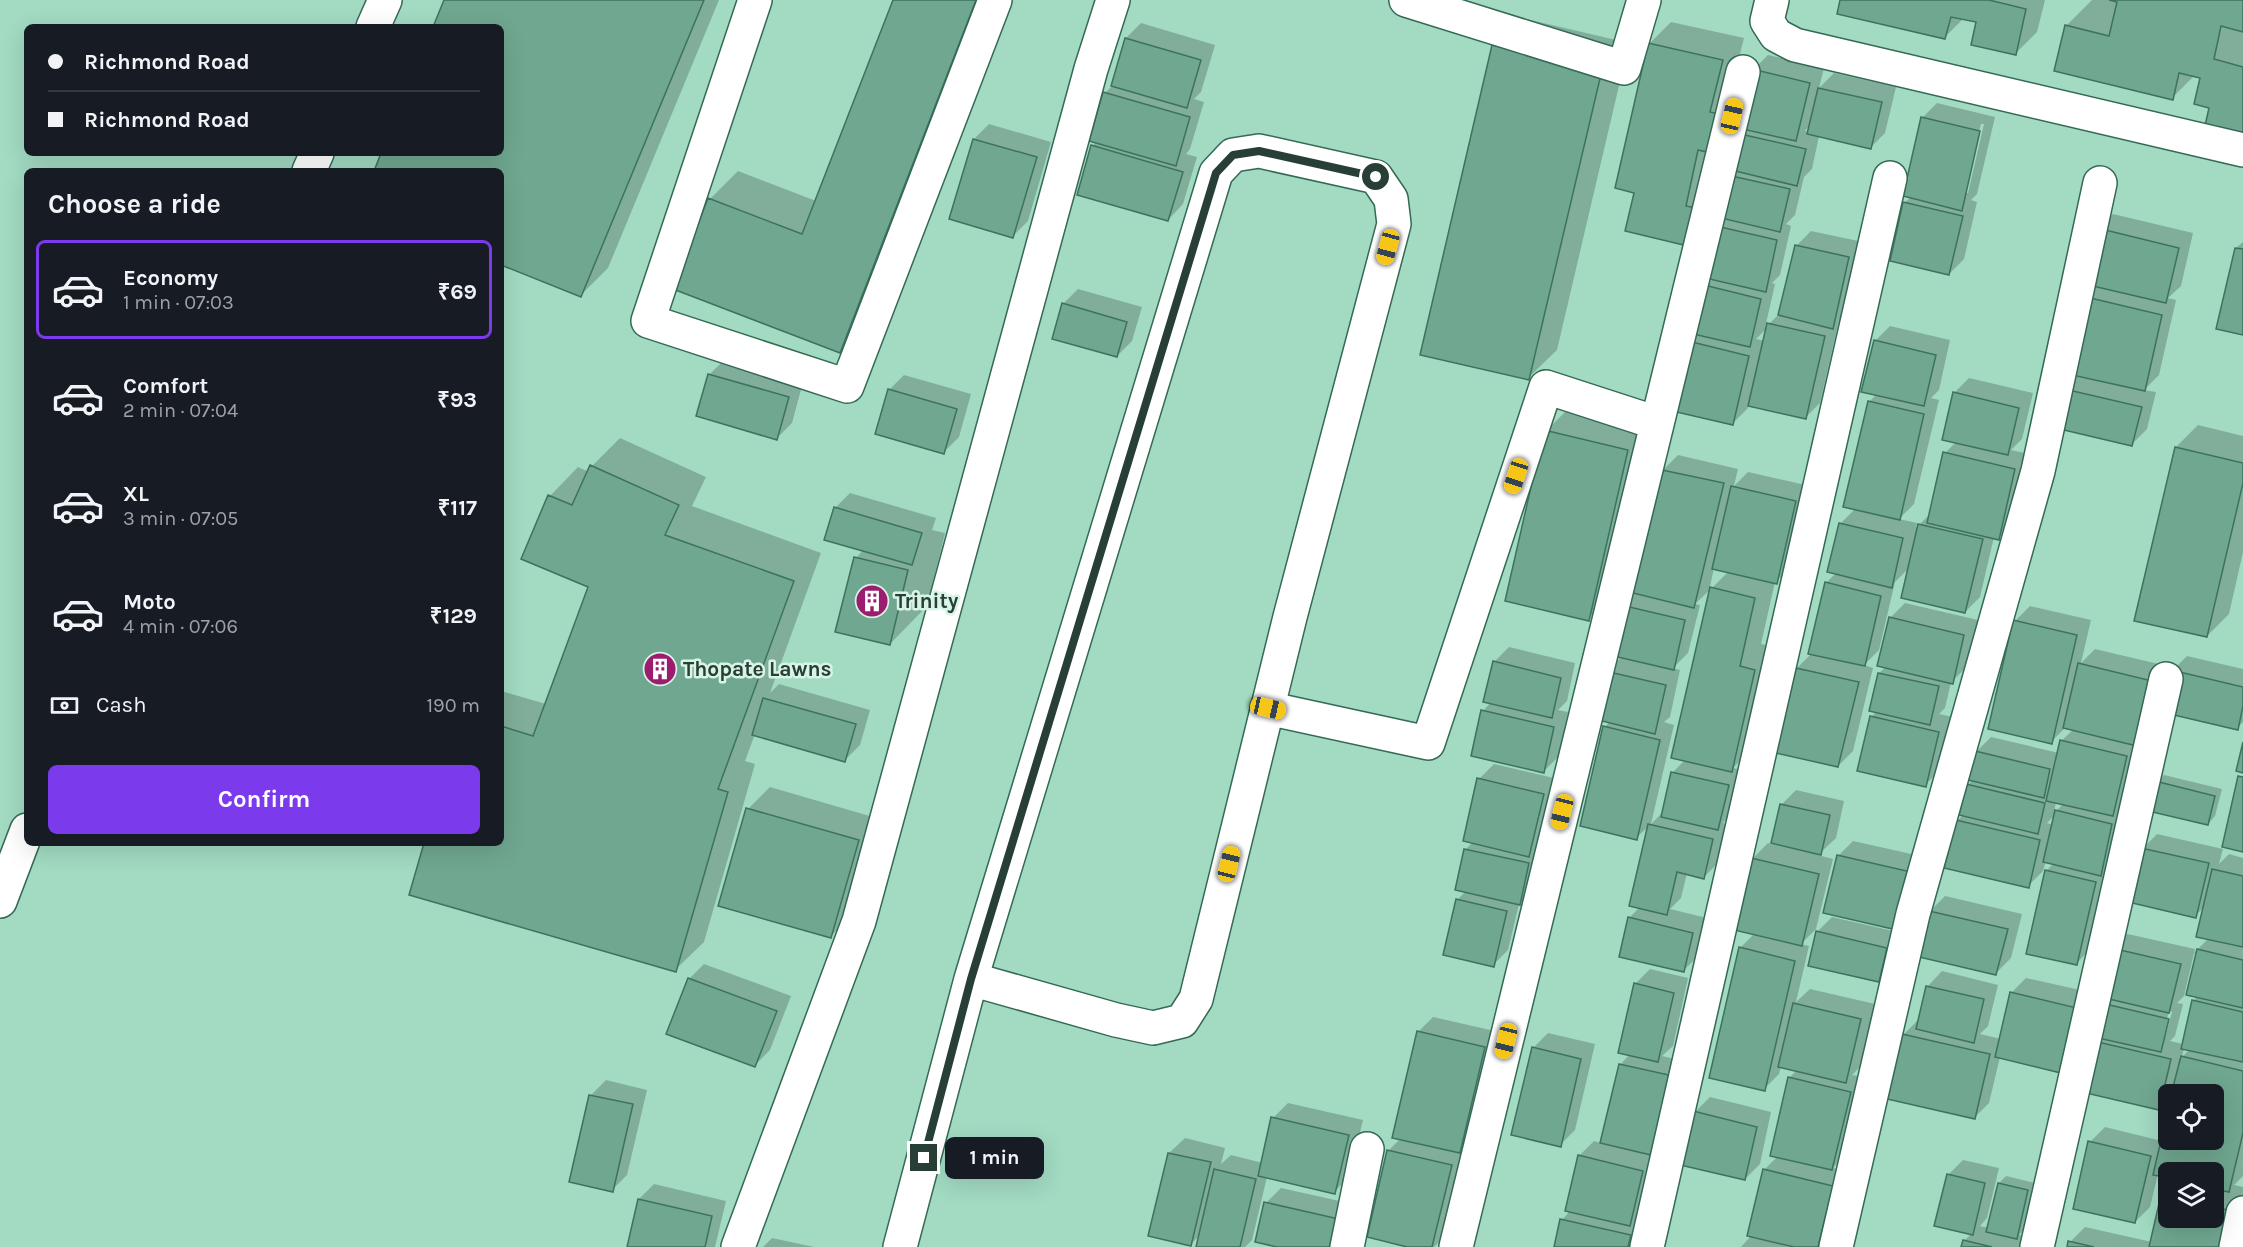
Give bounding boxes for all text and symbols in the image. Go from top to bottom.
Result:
text: Richmond Road [84,49,250,75]
car [1719,96,1745,136]
text: Richmond Road [84,107,250,133]
route start [1362,163,1389,190]
text: Choose a ride [48,188,221,220]
car [1375,227,1401,267]
icon: car [51,263,105,317]
text: Economy [123,265,218,291]
text: ₹69 [438,279,477,305]
text: 1 min · 07:03 [123,291,234,314]
icon: car [51,371,105,425]
text: Comfort [123,373,208,399]
text: ₹93 [437,387,477,413]
text: 2 min · 07:04 [123,399,238,422]
car [1502,456,1530,496]
icon: car [51,479,105,533]
text: XL [123,481,149,507]
text: ₹117 [438,495,477,521]
text: 3 min · 07:05 [123,507,238,530]
building icon: Trinity [854,583,890,619]
icon: car [51,587,105,641]
text: Moto [123,589,176,615]
place label: Trinity [895,589,959,613]
text: ₹129 [430,603,477,629]
text: 4 min · 07:06 [123,615,238,638]
building icon: Thopate Lawns [642,651,678,687]
place label: Thopate Lawns [683,657,832,681]
icon: cash [48,689,81,722]
text: Cash [96,692,146,718]
text: 190 m [426,694,480,717]
car [1248,695,1288,721]
button: Confirm [48,765,480,834]
car [1549,792,1575,832]
car [1216,844,1242,884]
car [1493,1021,1519,1061]
map controls [2158,1084,2224,1228]
button: locate [2158,1084,2224,1150]
callout: 1 min [945,1137,1044,1179]
route end [910,1144,937,1171]
text: 1 min [969,1146,1020,1169]
button: layers [2158,1162,2224,1228]

